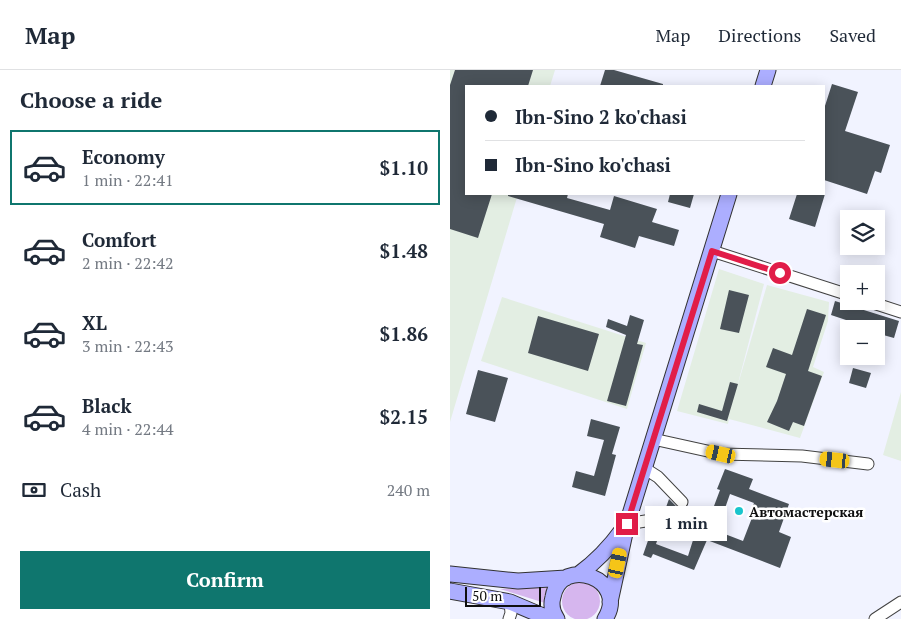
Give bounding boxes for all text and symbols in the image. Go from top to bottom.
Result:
text: Map [25,19,75,51]
text: Map [655,23,690,47]
text: Directions [718,23,801,47]
text: Saved [829,23,876,47]
text: Choose a ride [20,85,162,114]
text: Ibn-Sino 2 ko'chasi [515,104,687,129]
text: Economy [82,144,165,169]
icon: car [22,145,67,190]
text: Ibn-Sino ko'chasi [515,152,671,177]
text: $1.10 [379,155,428,180]
text: 1 min · 22:41 [82,169,174,191]
map controls [840,210,885,365]
button: layers [840,210,885,255]
text: Comfort [82,227,157,252]
icon: car [22,228,67,273]
text: $1.48 [379,238,428,263]
text: 2 min · 22:42 [82,252,174,274]
route start [769,262,791,284]
button: + [840,265,885,310]
text: XL [82,310,107,335]
icon: car [22,311,67,356]
button: − [840,320,885,365]
text: $1.86 [379,321,428,346]
text: 3 min · 22:43 [82,335,174,357]
text: Black [82,393,132,418]
icon: car [22,394,67,439]
text: $2.15 [379,404,428,429]
text: 4 min · 22:44 [82,418,174,440]
car [704,443,737,465]
car [819,451,850,469]
icon: cash [20,476,48,504]
text: Cash [60,477,101,502]
text: 240 m [387,479,430,501]
place label: Автомастерская [749,502,863,521]
marker: Автомастерская [733,505,745,517]
callout: 1 min [644,506,727,542]
text: 1 min [664,512,708,534]
route end [616,513,638,535]
car [607,547,628,579]
button: Confirm [20,551,430,609]
scale bar [465,584,541,607]
text: 50 m [472,586,502,605]

